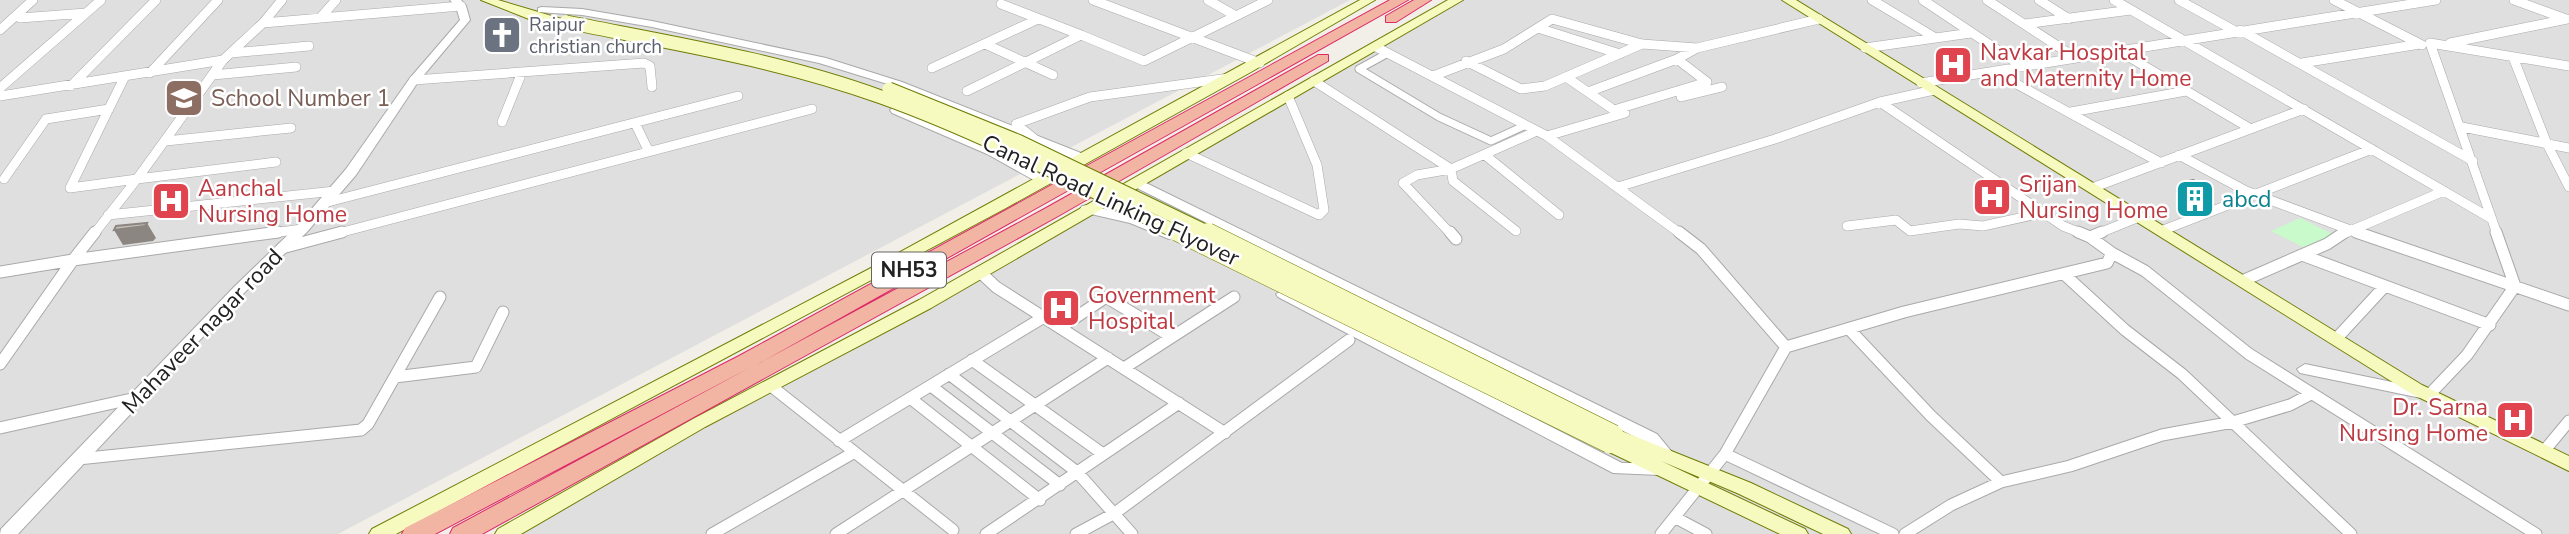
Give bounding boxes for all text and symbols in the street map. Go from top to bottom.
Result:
place label: Raipur christian church [529,12,662,60]
church icon: Raipur christian church [481,14,523,56]
place label: Navkar Hospital and Maternity Home [1980,37,2191,94]
hospital icon: Navkar Hospital and Maternity Home [1932,44,1974,86]
school or university icon: School Number 1 [163,77,205,119]
place label: School Number 1 [211,83,390,114]
street label: Canal Road Linking Flyover [977,127,1245,274]
place label: Srijan Nursing Home [2019,169,2168,226]
place label: Aanchal Nursing Home [198,173,347,230]
hospital icon: Srijan Nursing Home [1971,176,2013,218]
building icon: abcd [2174,178,2216,220]
hospital icon: Aanchal Nursing Home [150,180,192,222]
place label: abcd [2222,184,2271,215]
street label: Mahaveer nagar road [115,242,290,421]
road number: NH53 [872,252,946,288]
place label: Government Hospital [1088,280,1217,337]
hospital icon: Government Hospital [1040,287,1082,329]
place label: Dr. Sarna Nursing Home [2339,392,2488,449]
hospital icon: Dr. Sarna Nursing Home [2494,399,2536,441]

